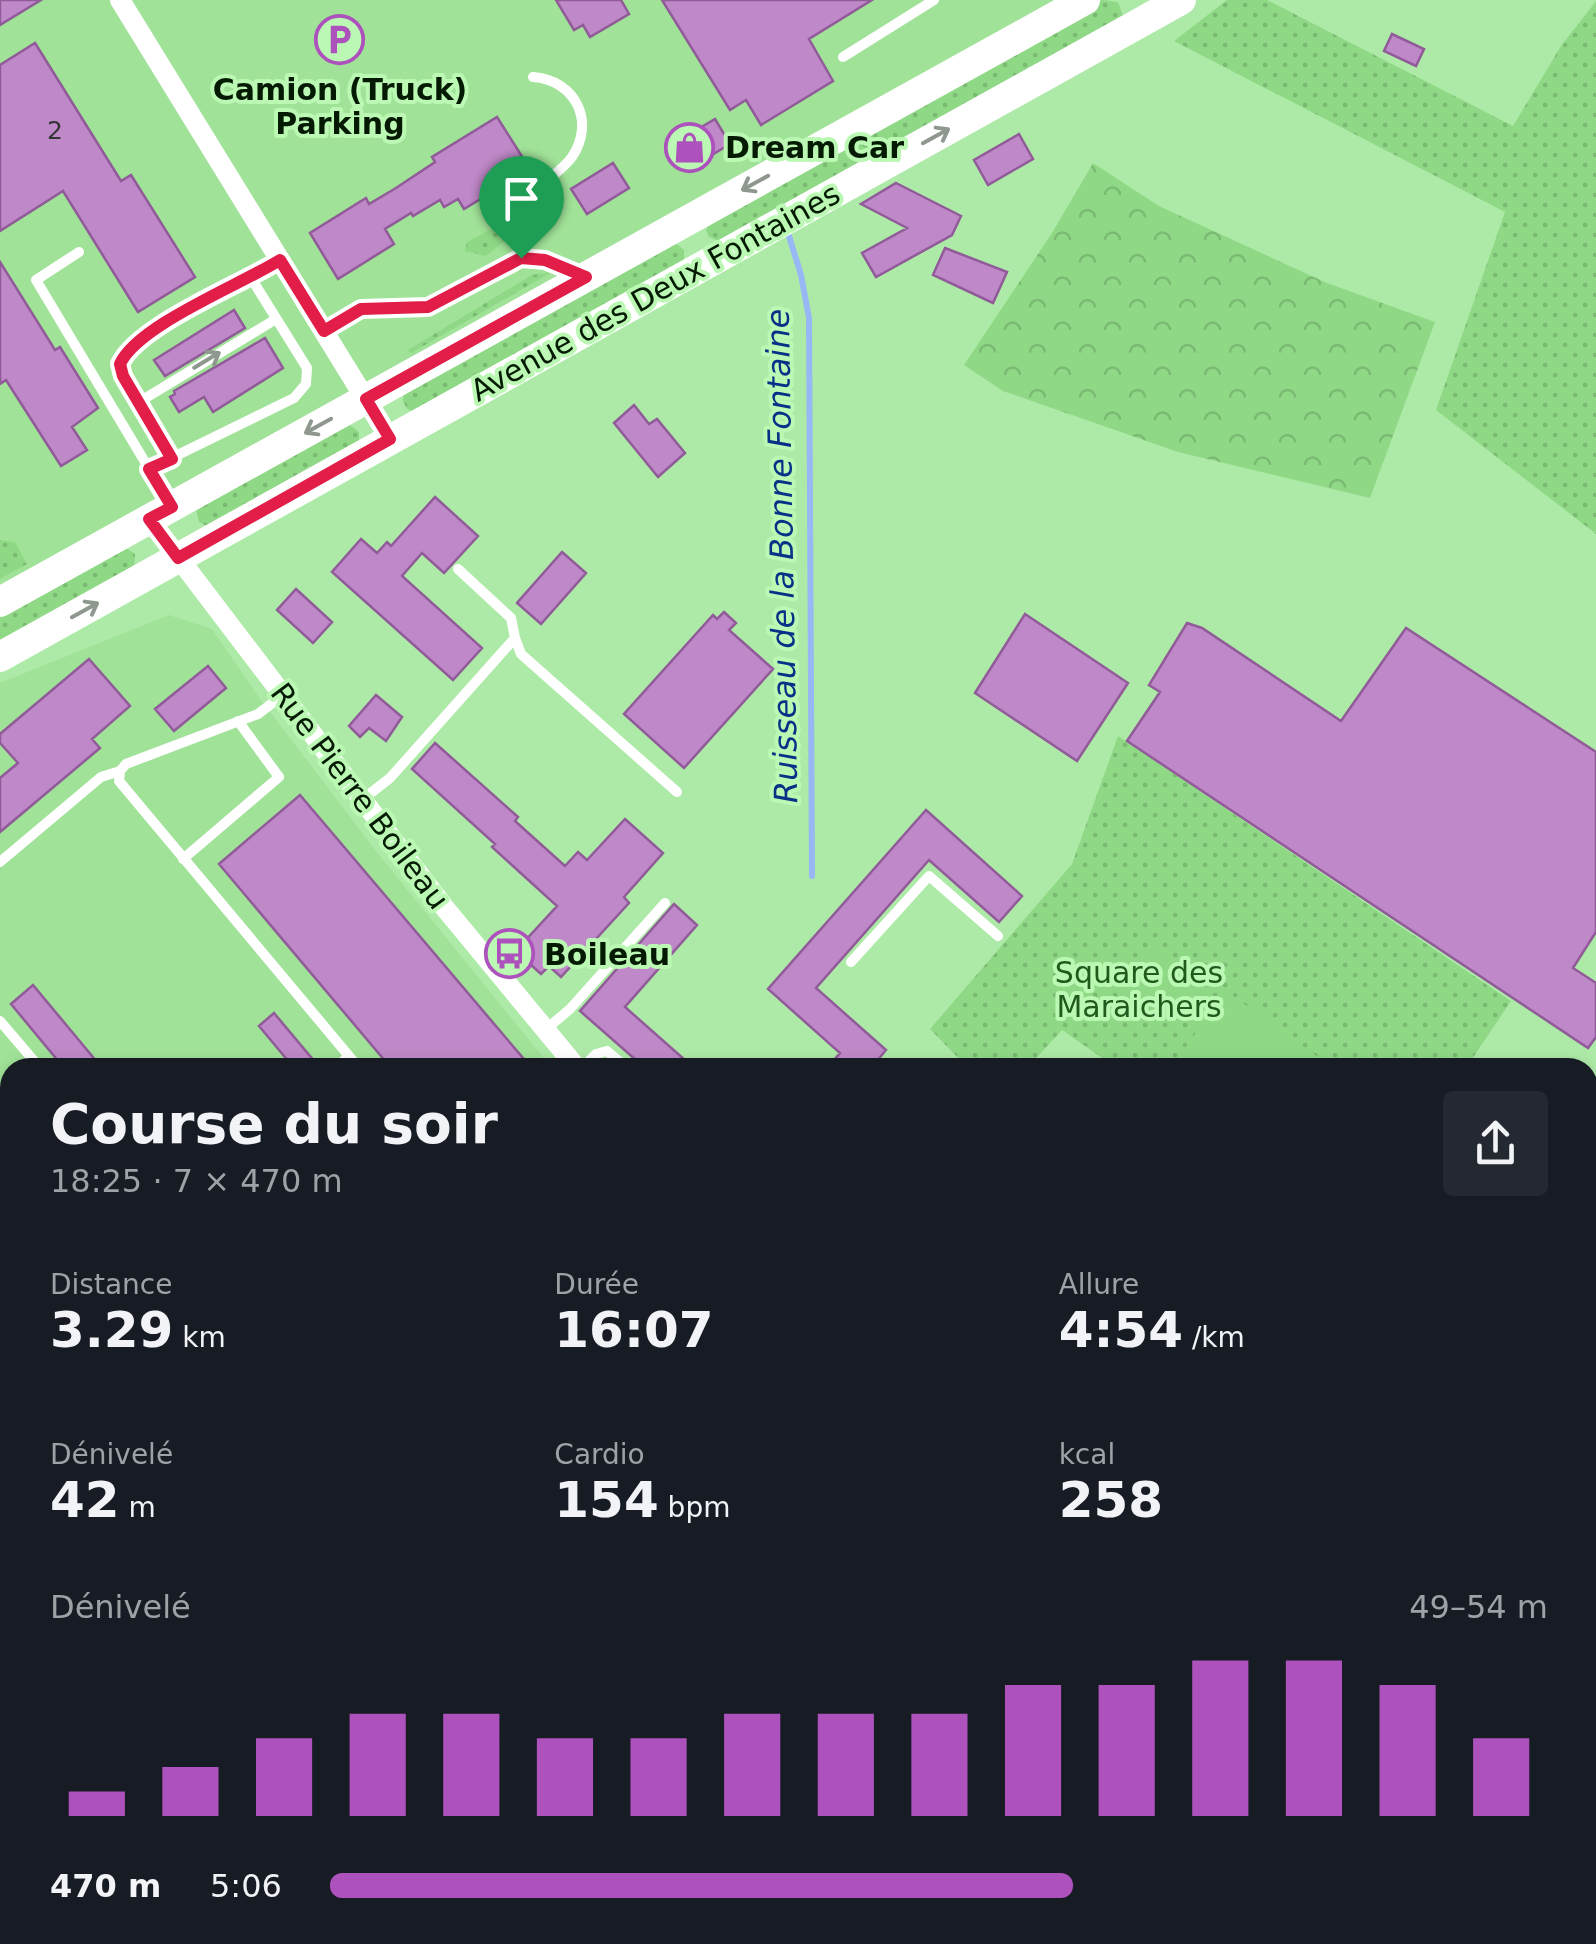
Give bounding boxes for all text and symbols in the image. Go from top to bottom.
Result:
parking icon: Camion (Truck) Parking [314,14,366,66]
place label: Camion (Truck) Parking [213,72,467,141]
house number: 2 [47,116,63,145]
shop icon: Dream Car [664,121,716,173]
one-way arrow [921,125,951,145]
place label: Dream Car [725,130,904,165]
pin [479,156,564,259]
icon: arrive [494,171,549,226]
one-way arrow [740,174,770,194]
street label: Avenue des Deux Fontaines [464,176,846,408]
water label: Ruisseau de la Bonne Fontaine [759,308,805,804]
one-way arrow [192,350,221,370]
one-way arrow [303,417,333,437]
one-way arrow [70,600,100,620]
street label: Rue Pierre Boileau [264,676,456,916]
bus stop icon: Boileau [483,928,535,980]
place label: Boileau [544,937,670,972]
park label: Square des Maraichers [1055,955,1223,1024]
button: share [1443,1091,1548,1196]
text: Course du soir [50,1092,498,1156]
text: 18:25 · 7 × 470 m [50,1162,343,1200]
text: Distance [50,1268,172,1301]
text: Durée [554,1268,639,1301]
text: Allure [1059,1268,1139,1301]
text: 3.29 [50,1301,173,1359]
text: 16:07 [554,1301,713,1359]
text: 4:54 [1059,1301,1183,1359]
text: km [173,1321,226,1354]
text: /km [1183,1321,1245,1354]
text: Dénivelé [50,1438,173,1471]
text: Cardio [554,1438,645,1471]
text: kcal [1059,1438,1115,1471]
text: 42 [50,1471,120,1529]
text: 154 [554,1471,659,1529]
text: 258 [1059,1471,1163,1529]
text: m [120,1491,156,1524]
text: bpm [659,1491,730,1524]
text: Dénivelé [50,1588,191,1626]
text: 49–54 m [1409,1588,1548,1626]
text: 470 m [50,1867,161,1905]
text: 5:06 [210,1867,282,1905]

